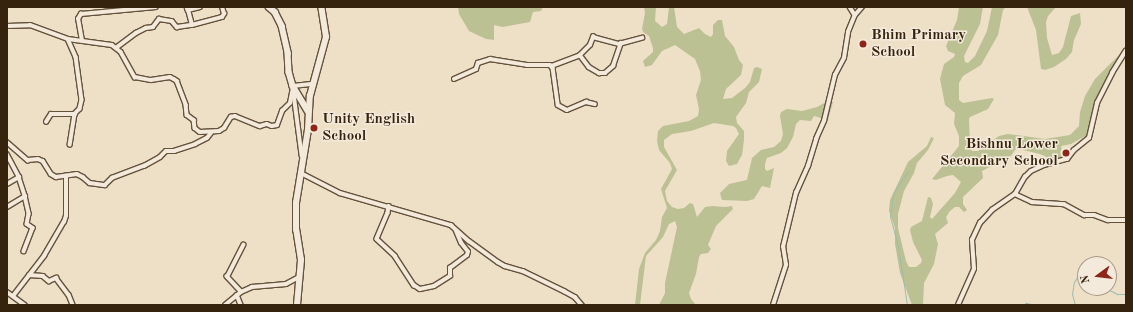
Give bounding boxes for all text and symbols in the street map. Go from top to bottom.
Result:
place label: Bhim Primary School [871,26,966,61]
marker: Bhim Primary School [858,39,868,49]
place label: Unity English School [322,110,415,145]
marker: Unity English School [309,123,319,133]
place label: Bishnu Lower Secondary School [940,135,1058,170]
marker: Bishnu Lower Secondary School [1061,148,1071,158]
north arrow [1077,256,1117,296]
text: N [1079,273,1092,284]

